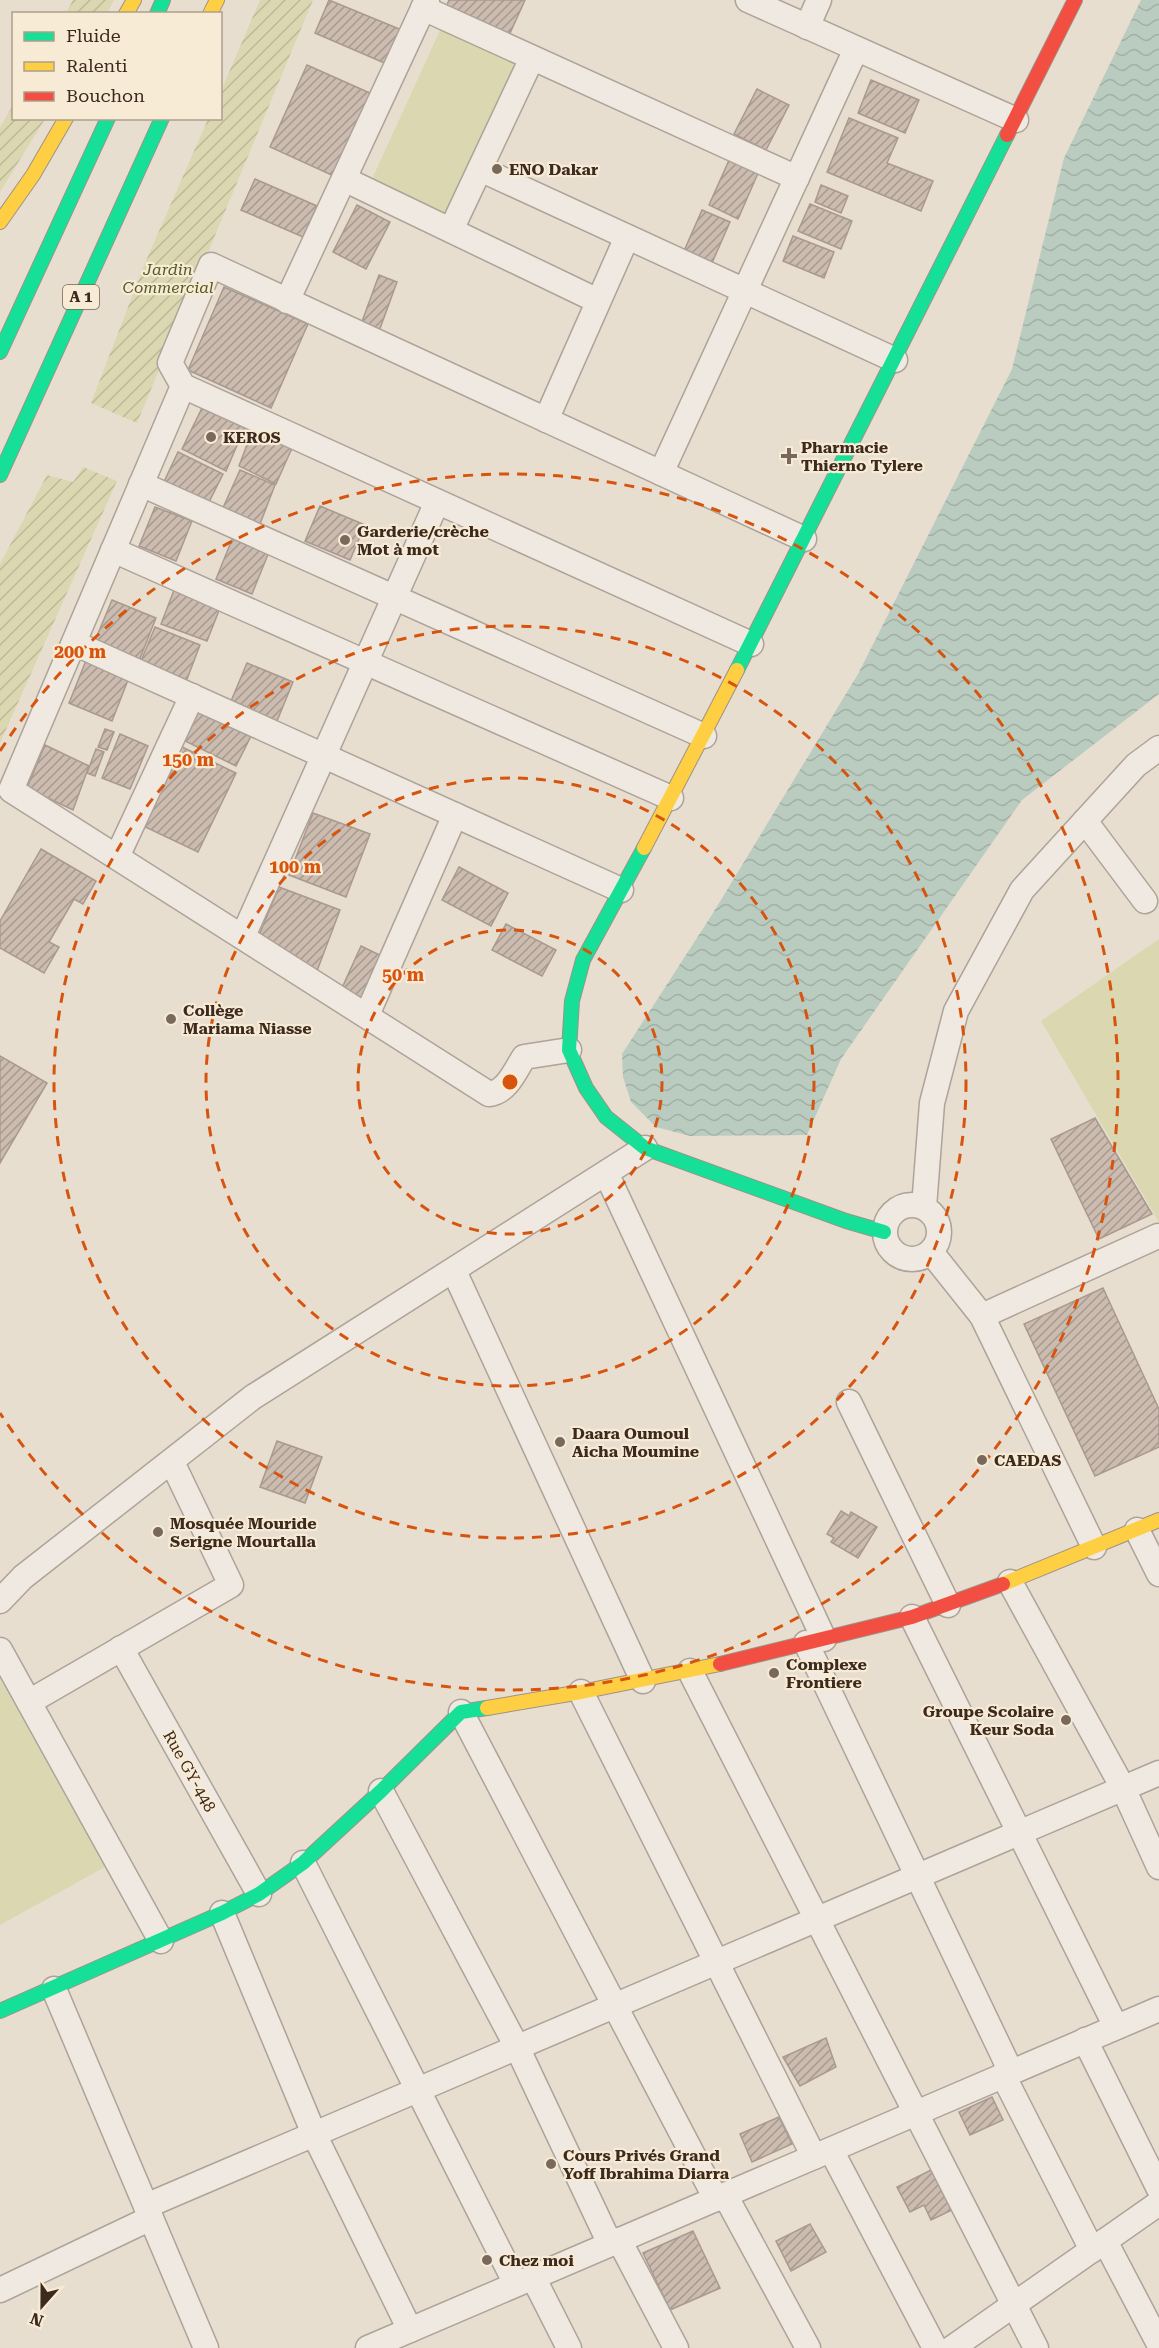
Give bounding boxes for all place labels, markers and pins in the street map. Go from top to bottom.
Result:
place label: ENO Dakar [509,160,598,179]
marker: ENO Dakar [490,162,504,176]
place label: KEROS [223,428,281,447]
marker: KEROS [204,430,218,444]
place label: Pharmacie Thierno Tylere [801,438,923,475]
marker: Pharmacie Thierno Tylere [782,449,796,463]
place label: Garderie/crèche Mot à mot [357,522,489,559]
marker: Garderie/crèche Mot à mot [338,533,352,547]
place label: Collège Mariama Niasse [183,1001,312,1038]
marker: Collège Mariama Niasse [164,1012,178,1026]
centre of rings [500,1072,520,1092]
place label: Daara Oumoul Aicha Moumine [572,1424,699,1461]
marker: Daara Oumoul Aicha Moumine [553,1435,567,1449]
place label: CAEDAS [994,1451,1061,1470]
marker: CAEDAS [975,1453,989,1467]
place label: Mosquée Mouride Serigne Mourtalla [170,1514,317,1551]
marker: Mosquée Mouride Serigne Mourtalla [151,1525,165,1539]
place label: Complexe Frontiere [786,1655,867,1692]
marker: Complexe Frontiere [767,1666,781,1680]
place label: Groupe Scolaire Keur Soda [923,1702,1055,1739]
marker: Groupe Scolaire Keur Soda [1059,1713,1073,1727]
place label: Cours Privés Grand Yoff Ibrahima Diarra [563,2146,730,2183]
marker: Cours Privés Grand Yoff Ibrahima Diarra [544,2157,558,2171]
place label: Chez moi [499,2251,574,2270]
marker: Chez moi [480,2253,494,2267]

